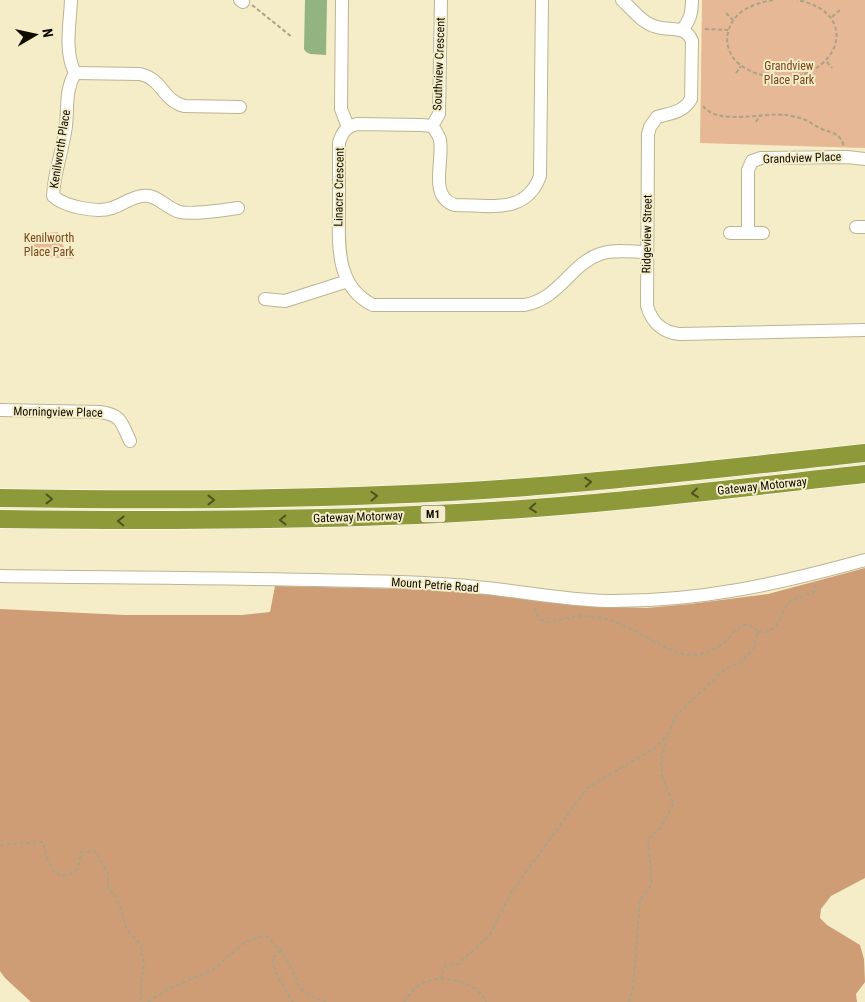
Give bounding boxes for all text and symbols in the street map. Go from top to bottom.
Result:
north arrow [10,10,60,60]
street label: Southview Crescent [430,17,448,111]
text: N [39,27,56,38]
park label: Grandview Place Park [764,59,815,87]
street label: Kenilworth Place [47,108,73,189]
street label: Linacre Crescent [331,147,347,227]
street label: Grandview Place [763,150,842,166]
street label: Ridgeview Street [639,194,655,273]
park label: Kenilworth Place Park [24,231,75,259]
street label: Morningview Place [13,404,103,420]
street label: Gateway Motorway [717,474,807,498]
one-way arrow [584,477,592,488]
one-way arrow [690,487,698,498]
one-way arrow [370,491,378,502]
one-way arrow [45,494,53,504]
one-way arrow [208,495,215,505]
one-way arrow [529,502,537,513]
road number: M1 [420,506,446,522]
street label: Gateway Motorway [313,508,403,526]
one-way arrow [279,514,287,525]
one-way arrow [117,516,124,526]
street label: Mount Petrie Road [391,575,479,595]

